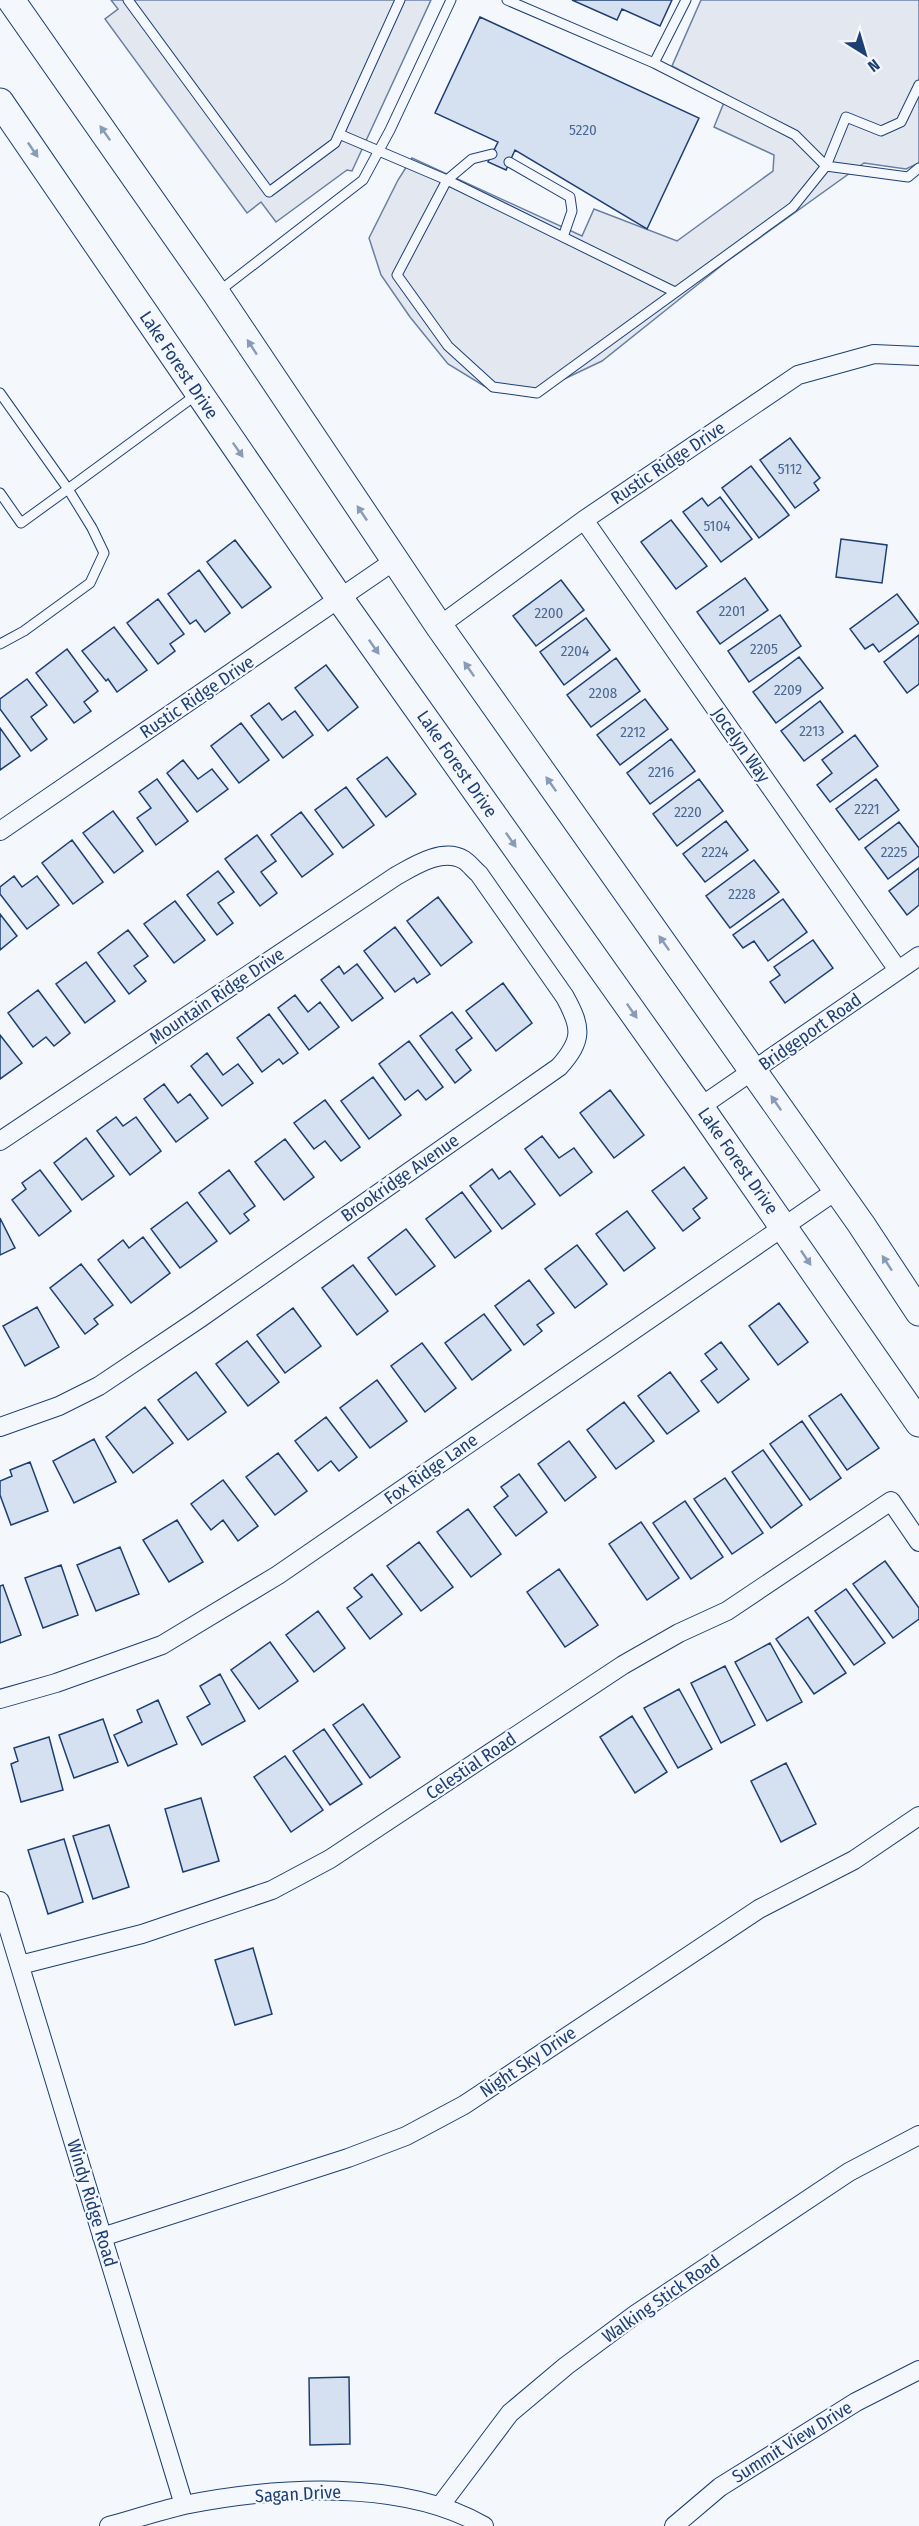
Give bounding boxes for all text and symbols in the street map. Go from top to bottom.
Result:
north arrow [835,24,895,84]
text: N [864,55,883,76]
house number: 5220 [569,121,597,139]
one-way arrow [99,126,111,142]
one-way arrow [27,142,39,158]
street label: Lake Forest Drive [135,307,223,423]
one-way arrow [247,339,258,355]
street label: Rustic Ridge Drive [607,417,729,509]
one-way arrow [232,442,244,458]
house number: 5112 [778,460,803,478]
one-way arrow [356,505,368,521]
house number: 5104 [703,517,731,535]
house number: 2201 [719,602,745,620]
house number: 2200 [535,604,563,622]
one-way arrow [368,639,379,655]
house number: 2205 [750,640,778,658]
house number: 2204 [561,642,589,660]
street label: Rustic Ridge Drive [136,651,258,743]
one-way arrow [464,661,475,677]
house number: 2209 [774,681,802,699]
house number: 2208 [589,684,617,702]
street label: Jocelyn Way [707,703,775,787]
street label: Lake Forest Drive [412,706,502,822]
house number: 2213 [799,722,825,740]
house number: 2212 [620,723,646,741]
house number: 2216 [648,763,674,781]
one-way arrow [545,777,557,793]
house number: 2221 [854,800,880,818]
house number: 2220 [674,803,702,821]
one-way arrow [505,832,517,848]
house number: 2224 [702,843,728,861]
house number: 2225 [881,843,907,861]
house number: 2228 [728,885,756,903]
one-way arrow [658,936,670,952]
street label: Mountain Ridge Drive [146,943,288,1049]
street label: Bridgeport Road [754,989,866,1075]
one-way arrow [626,1003,638,1018]
one-way arrow [770,1095,782,1111]
street label: Lake Forest Drive [693,1103,783,1219]
street label: Brookridge Avenue [337,1129,463,1227]
one-way arrow [800,1250,811,1266]
one-way arrow [882,1255,893,1271]
street label: Fox Ridge Lane [380,1429,482,1509]
street label: Celestial Road [422,1728,520,1804]
street label: Night Sky Drive [476,2022,580,2102]
street label: Windy Ridge Road [62,2137,122,2269]
street label: Walking Stick Road [598,2250,724,2348]
street label: Summit View Drive [728,2396,856,2488]
street label: Sagan Drive [254,2481,342,2507]

